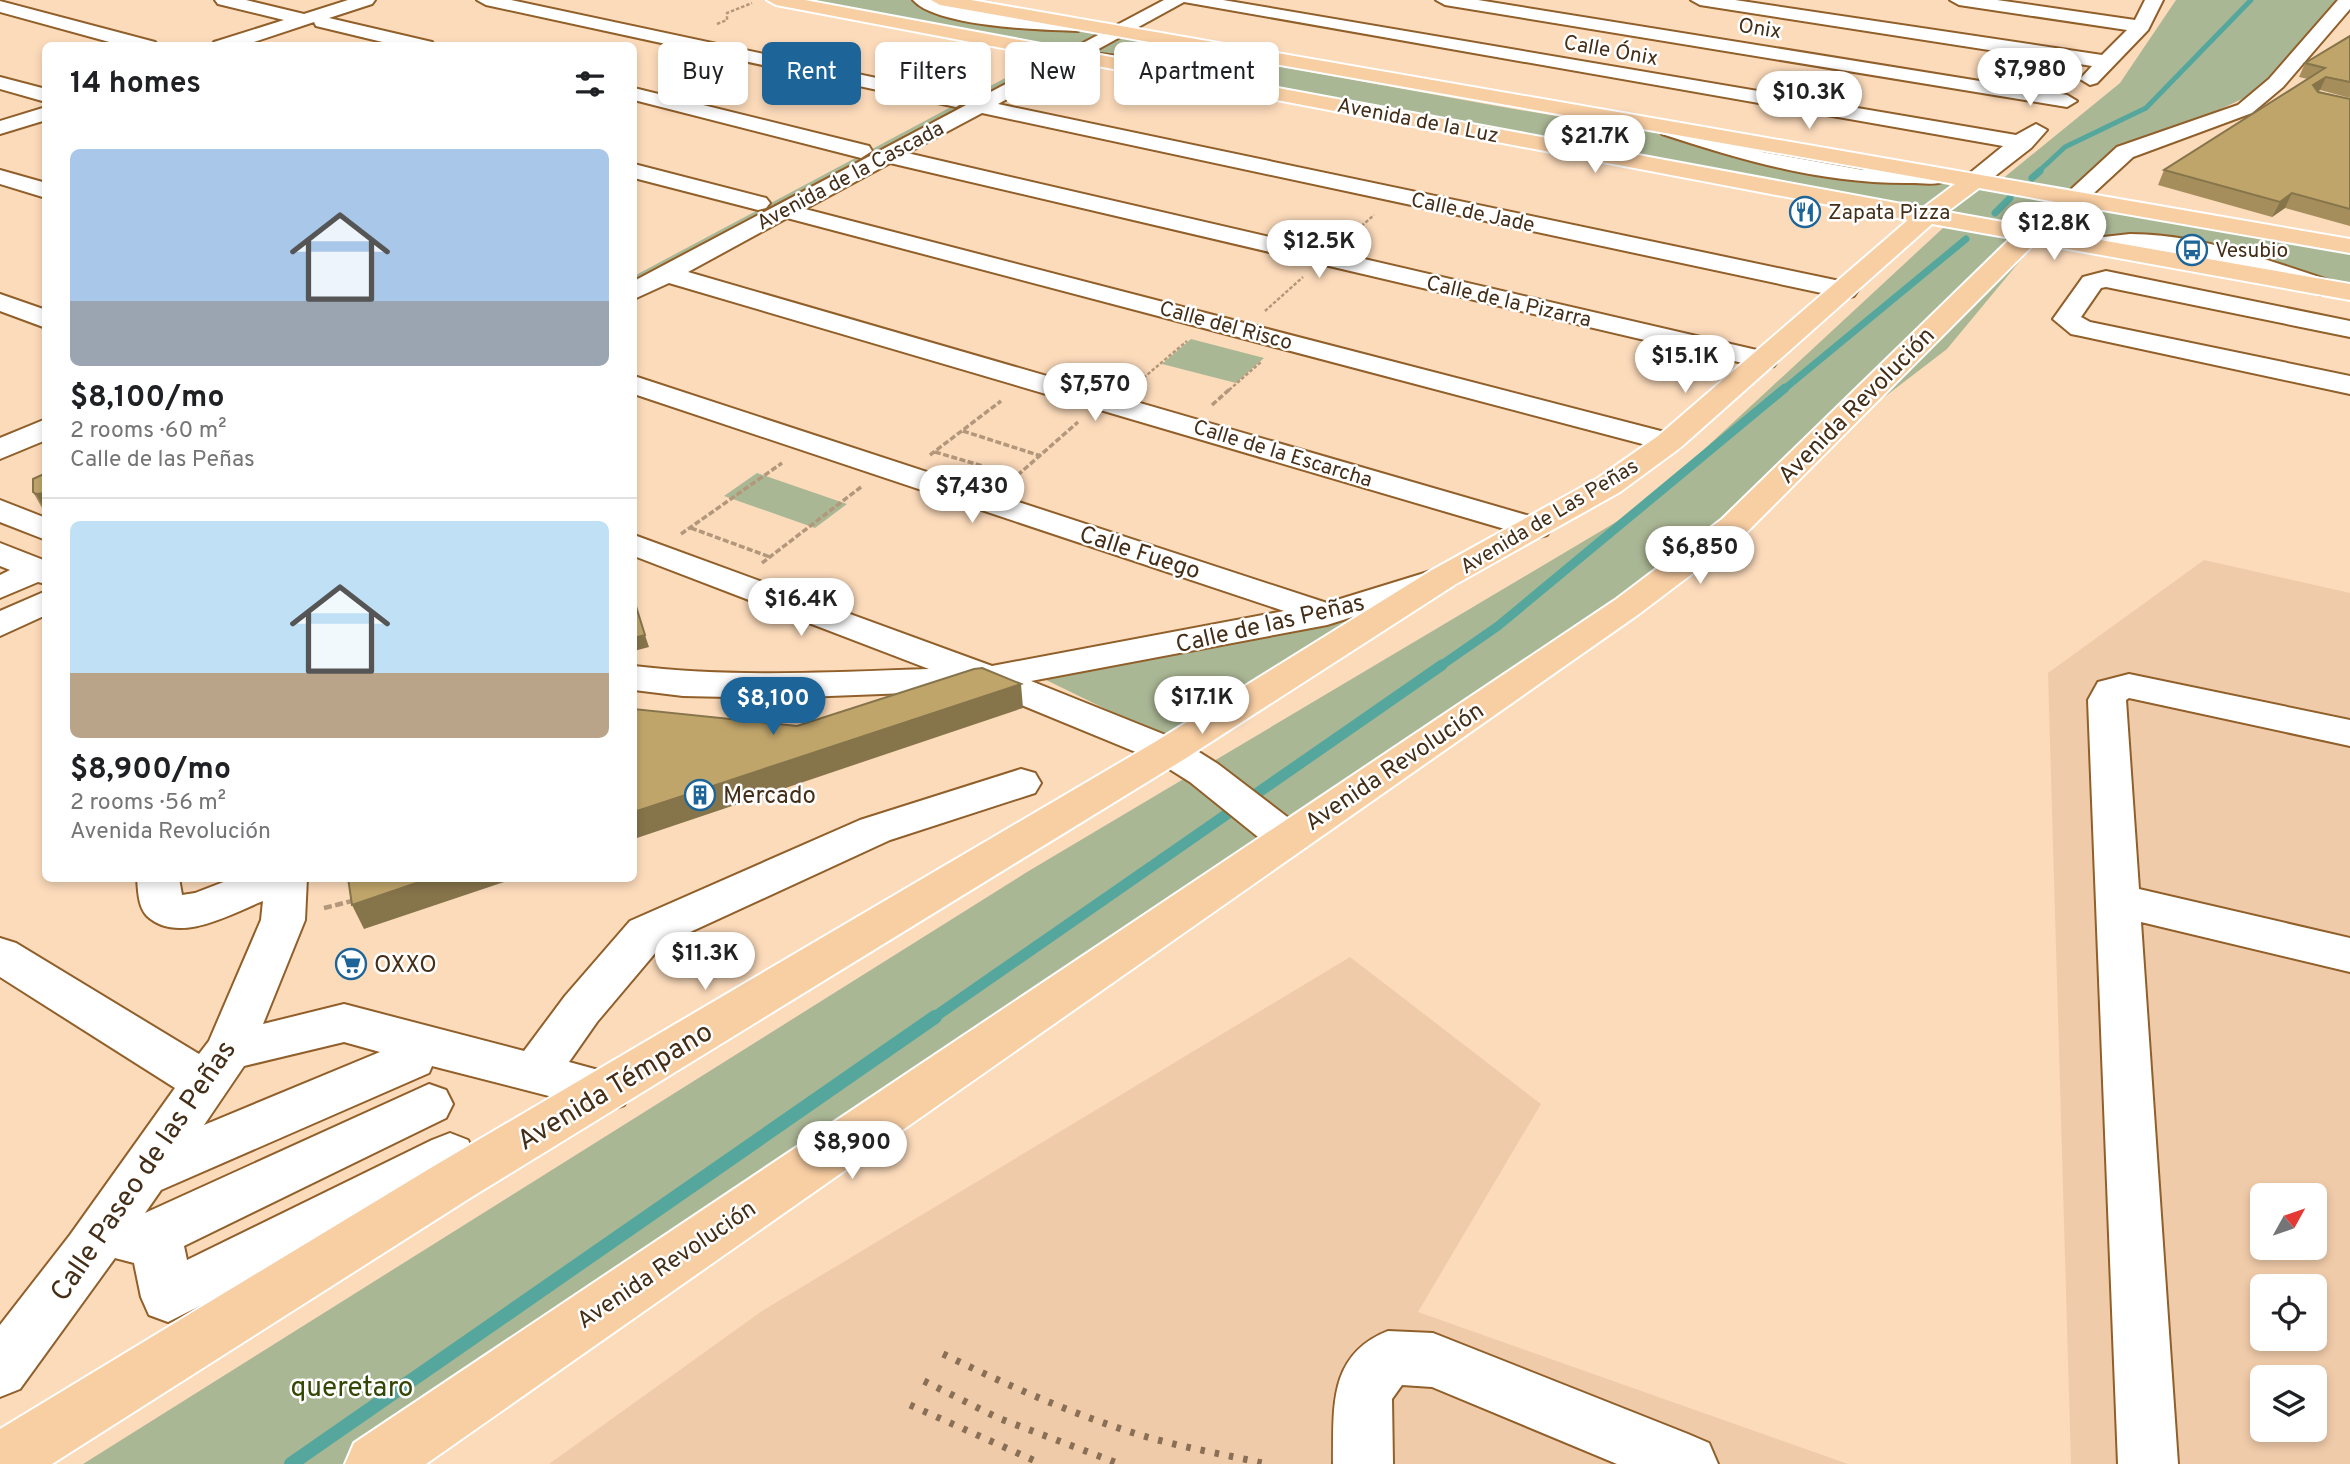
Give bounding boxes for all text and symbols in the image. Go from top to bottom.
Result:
street label: Onix [1736,13,1783,46]
street label: Calle Ónix [1561,29,1660,73]
chip: Buy [658,42,748,105]
chip: Rent [762,42,861,105]
chip: Filters [875,42,991,105]
chip: New [1005,42,1100,105]
chip: Apartment [1114,42,1279,105]
pin: $7,980 [1973,48,2087,108]
text: $7,980 [1993,56,2067,85]
icon: filters [571,65,609,103]
text: 14 homes [70,66,201,103]
pin: $10.3K [1752,72,1866,131]
text: $10.3K [1772,79,1846,108]
street label: Avenida de la Luz [1335,93,1501,150]
street label: Avenida de la Cascada [752,115,949,237]
pin: $21.7K [1538,116,1652,175]
text: $21.7K [1560,123,1630,152]
street label: Calle de Jade [1408,187,1537,240]
icon: home [277,194,403,320]
restaurant icon: Zapata Pizza [1788,195,1822,229]
place label: Zapata Pizza [1828,200,1950,227]
pin: $12.8K [1997,202,2111,262]
text: $12.8K [2017,210,2091,239]
pin: $12.5K [1262,220,1376,280]
text: $12.5K [1282,228,1356,257]
bus stop icon: Vesubio [2175,233,2209,267]
place label: Vesubio [2215,238,2288,265]
street label: Calle de la Pizarra [1423,270,1594,335]
street label: Calle del Risco [1156,296,1295,357]
street label: Avenida Revolución [1773,322,1942,491]
pin: $15.1K [1628,336,1742,395]
text: $15.1K [1651,343,1719,372]
pin: $7,570 [1038,364,1152,423]
text: $7,570 [1059,371,1131,400]
text: $8,100/mo [70,380,224,417]
street label: Calle de la Escarcha [1190,414,1375,495]
text: 2 rooms · 60 m² [70,417,227,446]
text: Calle de las Peñas [70,446,255,475]
street label: Avenida de Las Peñas [1456,453,1644,581]
pin: $7,430 [915,466,1029,525]
text: $7,430 [935,473,1009,502]
street label: Calle Fuego [1075,520,1204,588]
pin: $6,850 [1643,526,1757,586]
text: $6,850 [1661,534,1739,563]
icon: home [277,566,403,692]
pin: $16.4K [744,578,858,638]
text: $16.4K [764,586,838,615]
street label: Calle de las Peñas [1173,589,1368,661]
pin: $17.1K [1145,676,1259,736]
pin: $8,100 [716,678,830,737]
text: $17.1K [1170,684,1234,713]
text: $8,100 [736,685,810,714]
street label: Avenida Revolución [1300,697,1490,839]
text: $8,900/mo [70,752,231,789]
building icon: Mercado [683,778,717,812]
place label: Mercado [723,782,816,812]
text: 2 rooms · 56 m² [70,789,226,818]
text: Avenida Revolución [70,818,271,847]
pin: $11.3K [648,932,762,992]
text: $11.3K [671,940,739,969]
supermarket icon: OXXO [334,947,368,981]
place label: OXXO [374,951,437,981]
street label: Avenida Témpano [511,1015,720,1160]
street label: Calle Paseo de las Peñas [44,1034,245,1309]
pin: $8,900 [795,1122,909,1181]
text: $8,900 [813,1129,891,1158]
north arrow [2250,1183,2328,1260]
map controls [2250,1183,2327,1442]
street label: Avenida Revolución [572,1195,762,1337]
button: locate [2250,1274,2327,1351]
button: layers [2250,1365,2327,1442]
park label: queretaro [291,1371,413,1407]

